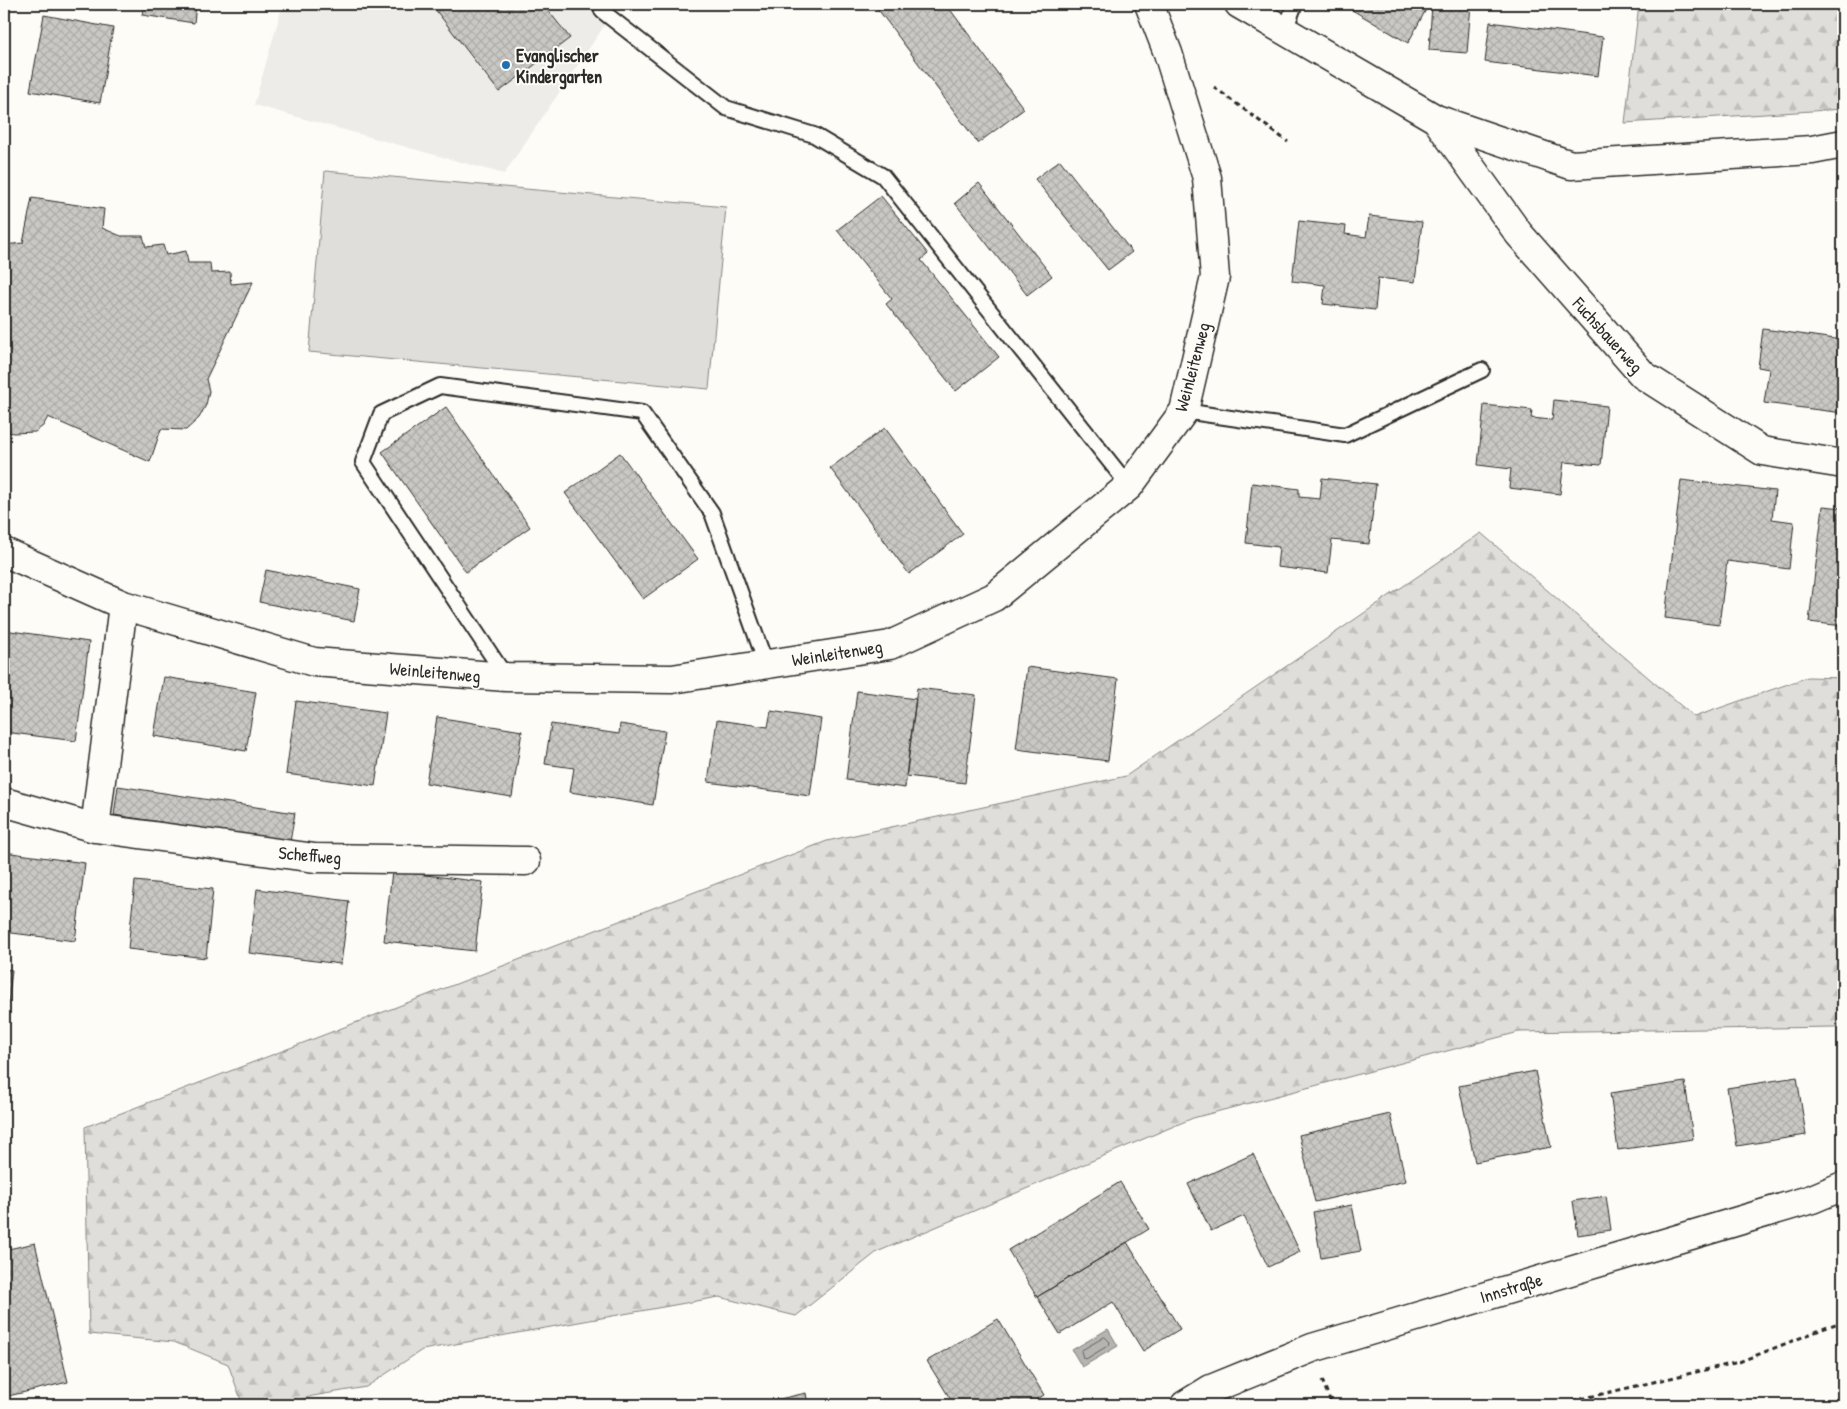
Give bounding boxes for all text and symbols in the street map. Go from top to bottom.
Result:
place label: Evanglischer Kindergarten [516,43,602,90]
marker: Evanglischer Kindergarten [500,59,512,71]
street label: Fuchsbauerweg [1566,291,1649,379]
street label: Weinleitenweg [1168,320,1216,414]
street label: Weinleitenweg [790,634,884,672]
street label: Weinleitenweg [388,656,482,688]
street label: Scheffweg [278,840,342,870]
street label: Innstraße [1477,1267,1545,1309]

